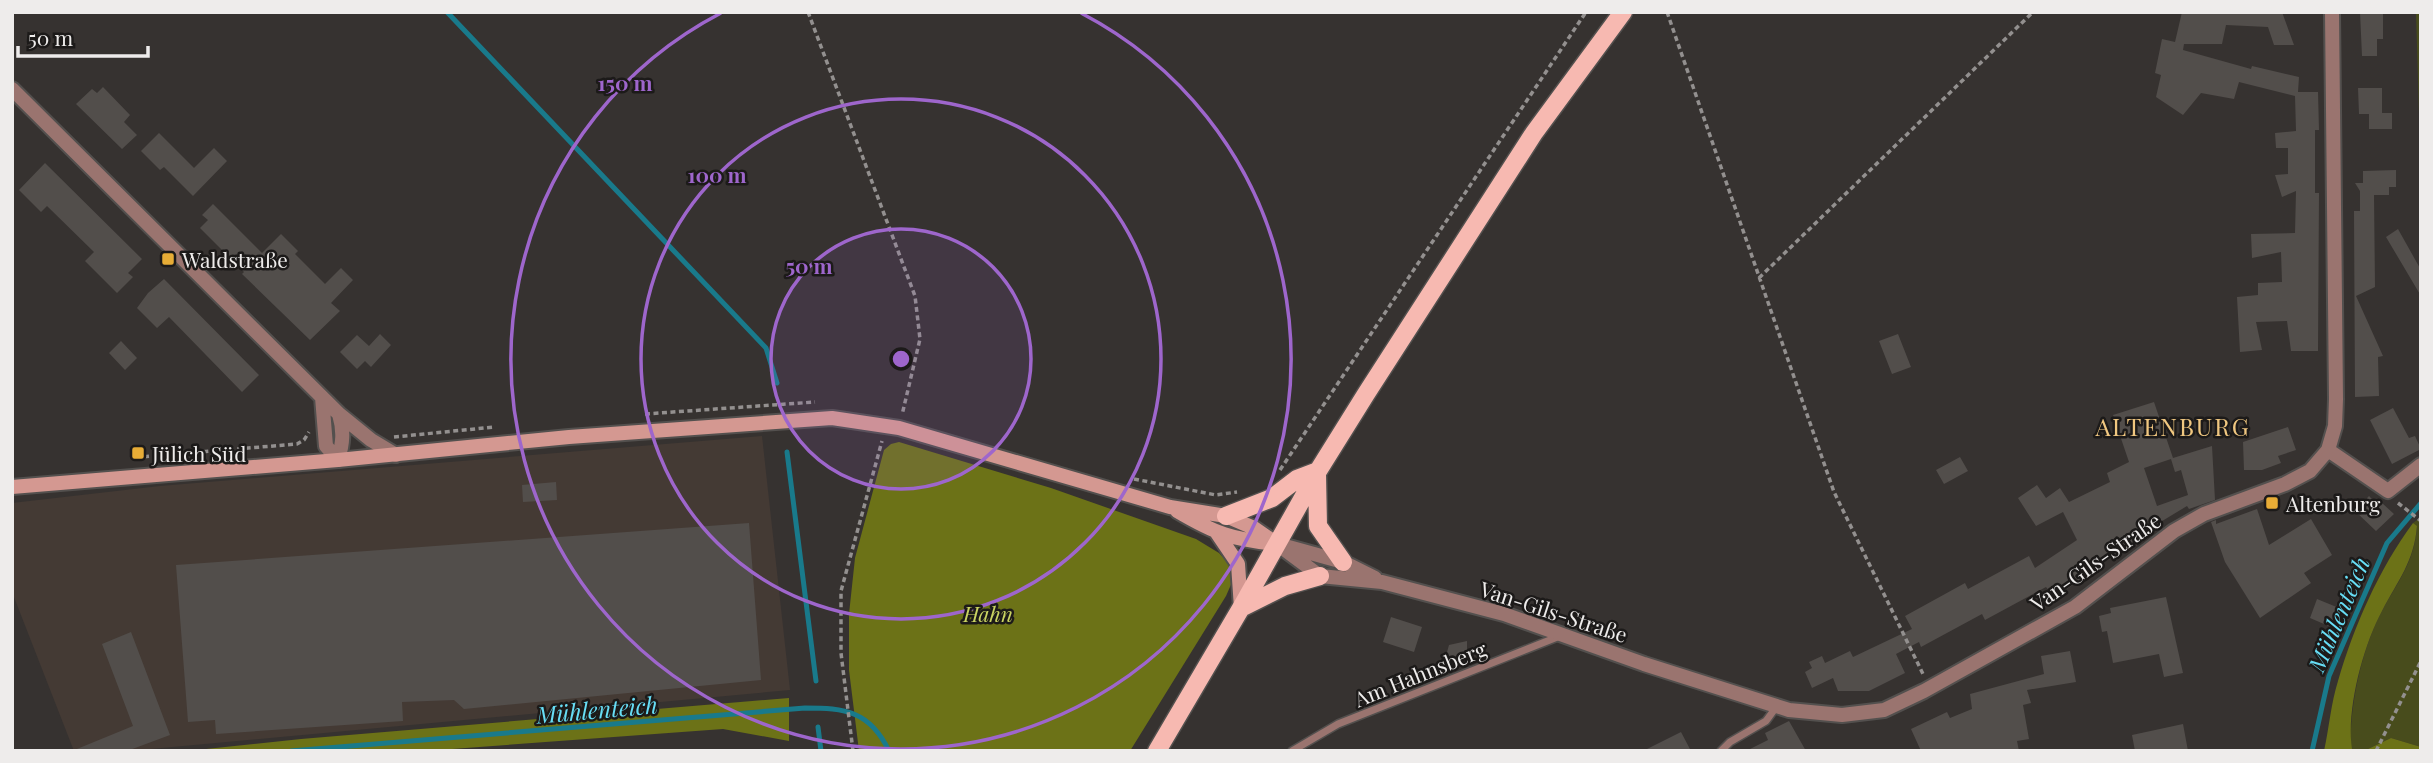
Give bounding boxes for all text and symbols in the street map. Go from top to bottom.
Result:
scale bar [18,14,147,58]
text: 50 m [28,23,74,51]
text: 150 m [598,68,652,96]
text: 100 m [687,160,747,188]
place label: Waldstraße [181,245,288,273]
marker: Waldstraße [160,251,176,267]
text: 50 m [785,251,833,279]
centre of rings [889,347,913,371]
district label: ALTENBURG [2094,410,2251,442]
place label: Jülich Süd [151,439,246,467]
marker: Jülich Süd [130,445,146,461]
place label: Altenburg [2285,489,2380,517]
marker: Altenburg [2264,495,2280,511]
street label: Van-Gils-Straße [2023,506,2166,617]
water label: Mühlenteich [2300,552,2376,677]
street label: Van-Gils-Straße [1476,574,1631,648]
park label: Hahn [962,599,1013,627]
street label: Am Hahnsberg [1349,634,1490,713]
water label: Mühlenteich [534,688,659,730]

